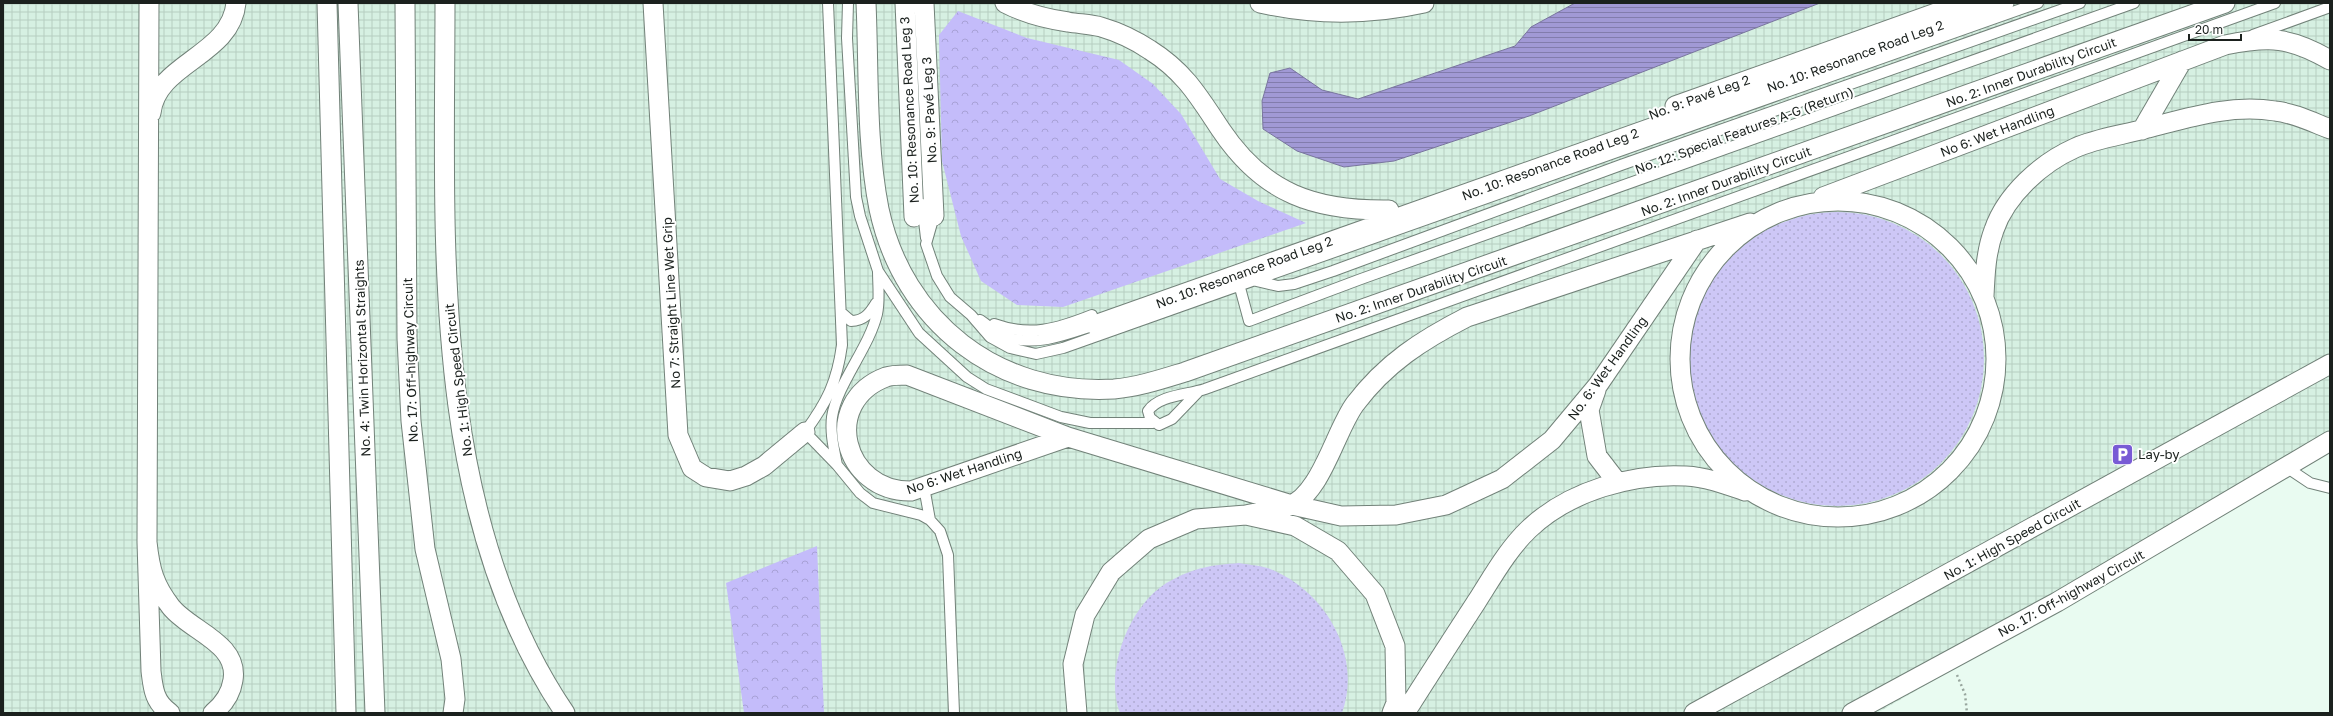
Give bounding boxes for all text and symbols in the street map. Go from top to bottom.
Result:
street label: No. 10: Resonance Road Leg 3 [896,16,922,204]
scale bar [2189,16,2241,42]
street label: No. 10: Resonance Road Leg 2 [1764,17,1946,95]
text: 20 m [2195,22,2223,37]
street label: No. 2: Inner Durability Circuit [1943,34,2119,110]
street label: No. 9: Pavé Leg 3 [918,56,940,164]
street label: No. 9: Pavé Leg 2 [1646,71,1752,123]
street label: No. 12: Special Features A-G (Return) [1633,83,1855,177]
street label: No 6: Wet Handling [1938,102,2056,160]
street label: No. 10: Resonance Road Leg 2 [1459,125,1641,203]
street label: No. 2: Inner Durability Circuit [1638,143,1814,219]
street label: No 7: Straight Line Wet Grip [659,217,683,389]
street label: No. 10: Resonance Road Leg 2 [1153,233,1335,311]
street label: No. 2: Inner Durability Circuit [1333,252,1509,326]
street label: No. 4: Twin Horizontal Straights [351,259,373,457]
street label: No. 17: Off-highway Circuit [399,277,421,443]
street label: No. 1: High Speed Circuit [441,303,475,457]
street label: No. 6: Wet Handling [1564,313,1650,423]
parking icon: Lay-by [2110,441,2136,467]
street label: No 6: Wet Handling [904,445,1024,497]
place label: Lay-by [2138,446,2180,462]
street label: No. 1: High Speed Circuit [1941,495,2083,583]
street label: No. 17: Off-highway Circuit [1995,546,2147,640]

